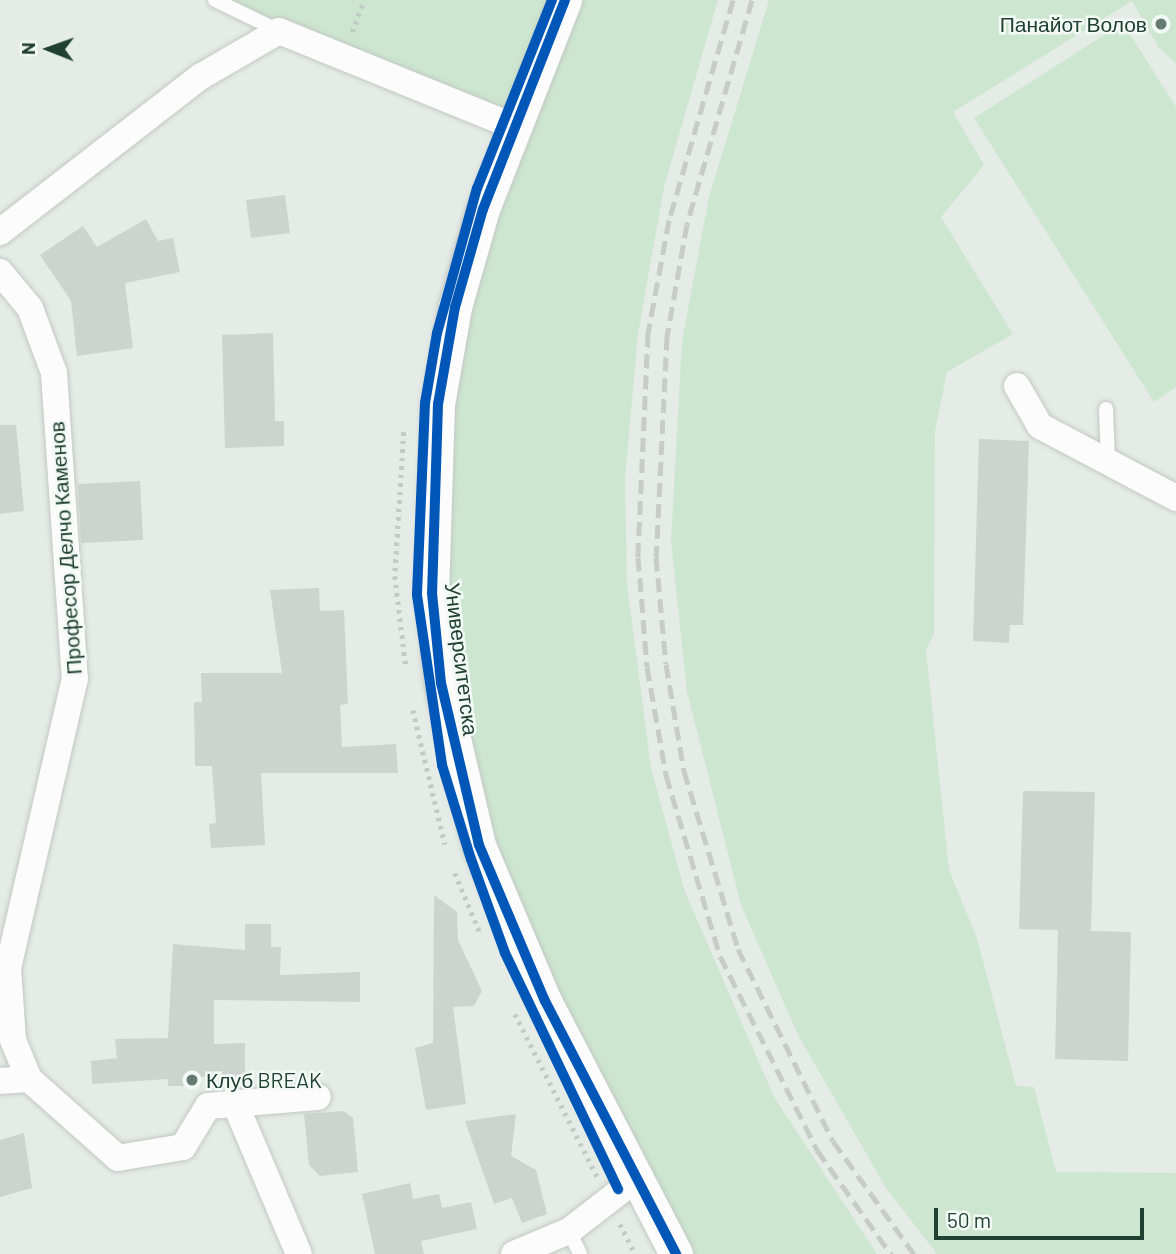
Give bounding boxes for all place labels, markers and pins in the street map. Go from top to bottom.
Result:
place label: Панайот Волов [1000,11,1147,37]
marker: Панайот Волов [1153,16,1169,32]
place label: Клуб BREAK [206,1067,322,1093]
marker: Клуб BREAK [184,1072,200,1088]

